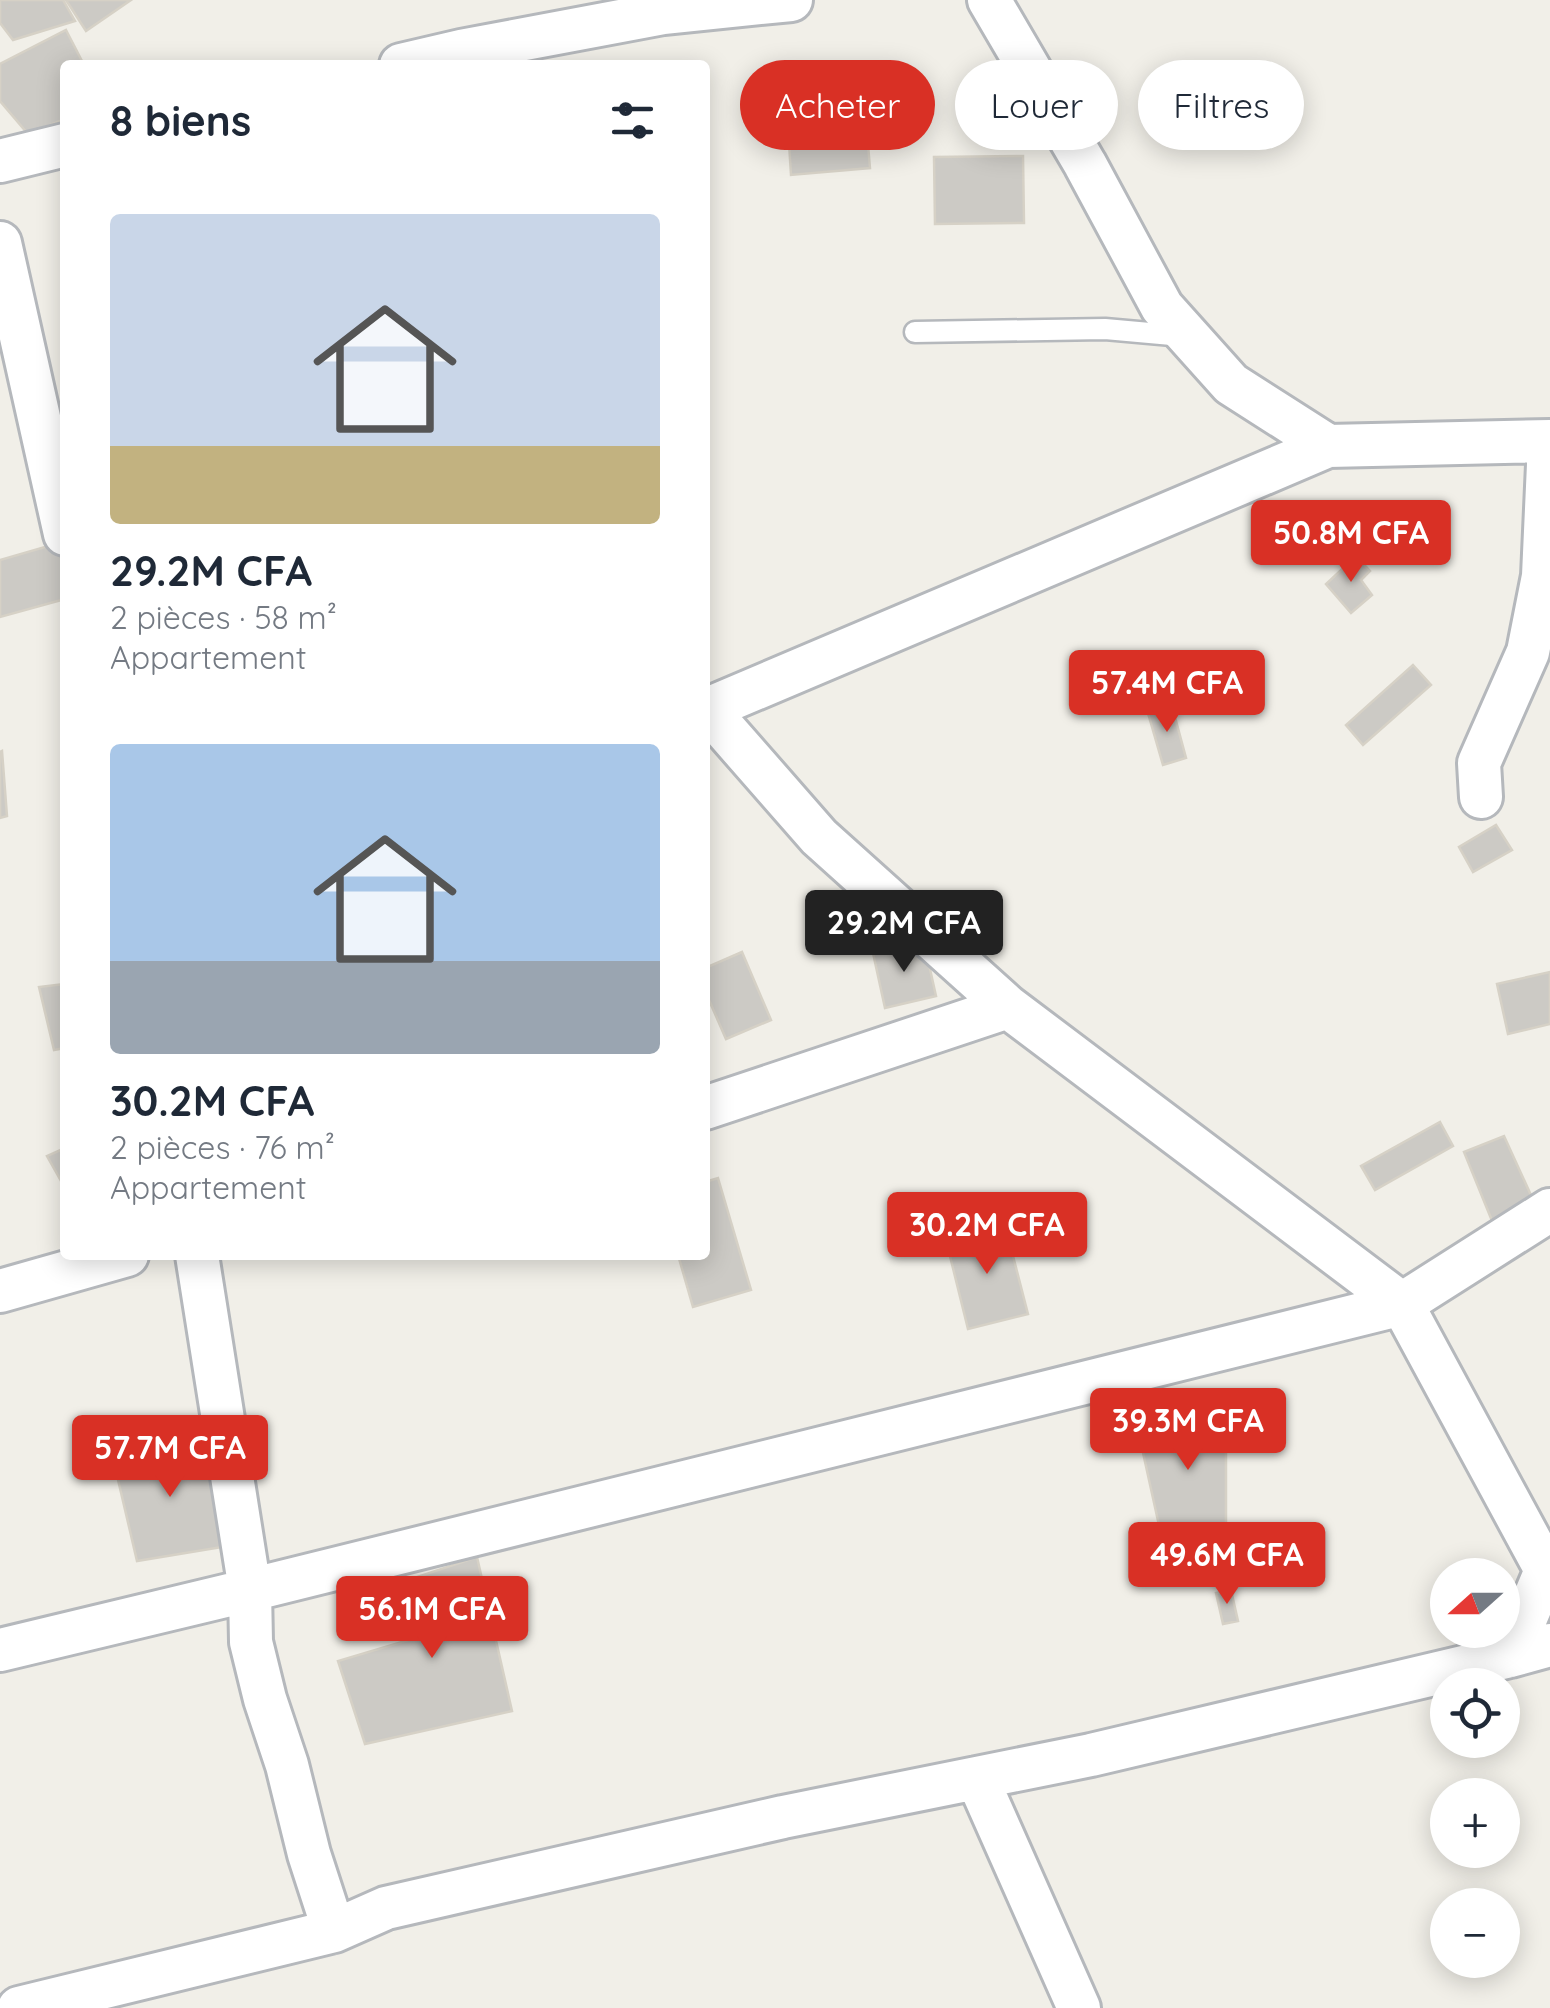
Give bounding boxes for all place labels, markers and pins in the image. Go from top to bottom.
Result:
pin: 50.8M CFA [1237,500,1465,585]
pin: 57.4M CFA [1053,650,1281,735]
pin: 29.2M CFA [790,890,1018,975]
pin: 30.2M CFA [873,1192,1101,1277]
pin: 39.3M CFA [1074,1388,1302,1473]
pin: 57.7M CFA [56,1415,284,1500]
pin: 49.6M CFA [1113,1522,1341,1607]
pin: 56.1M CFA [318,1576,546,1661]

